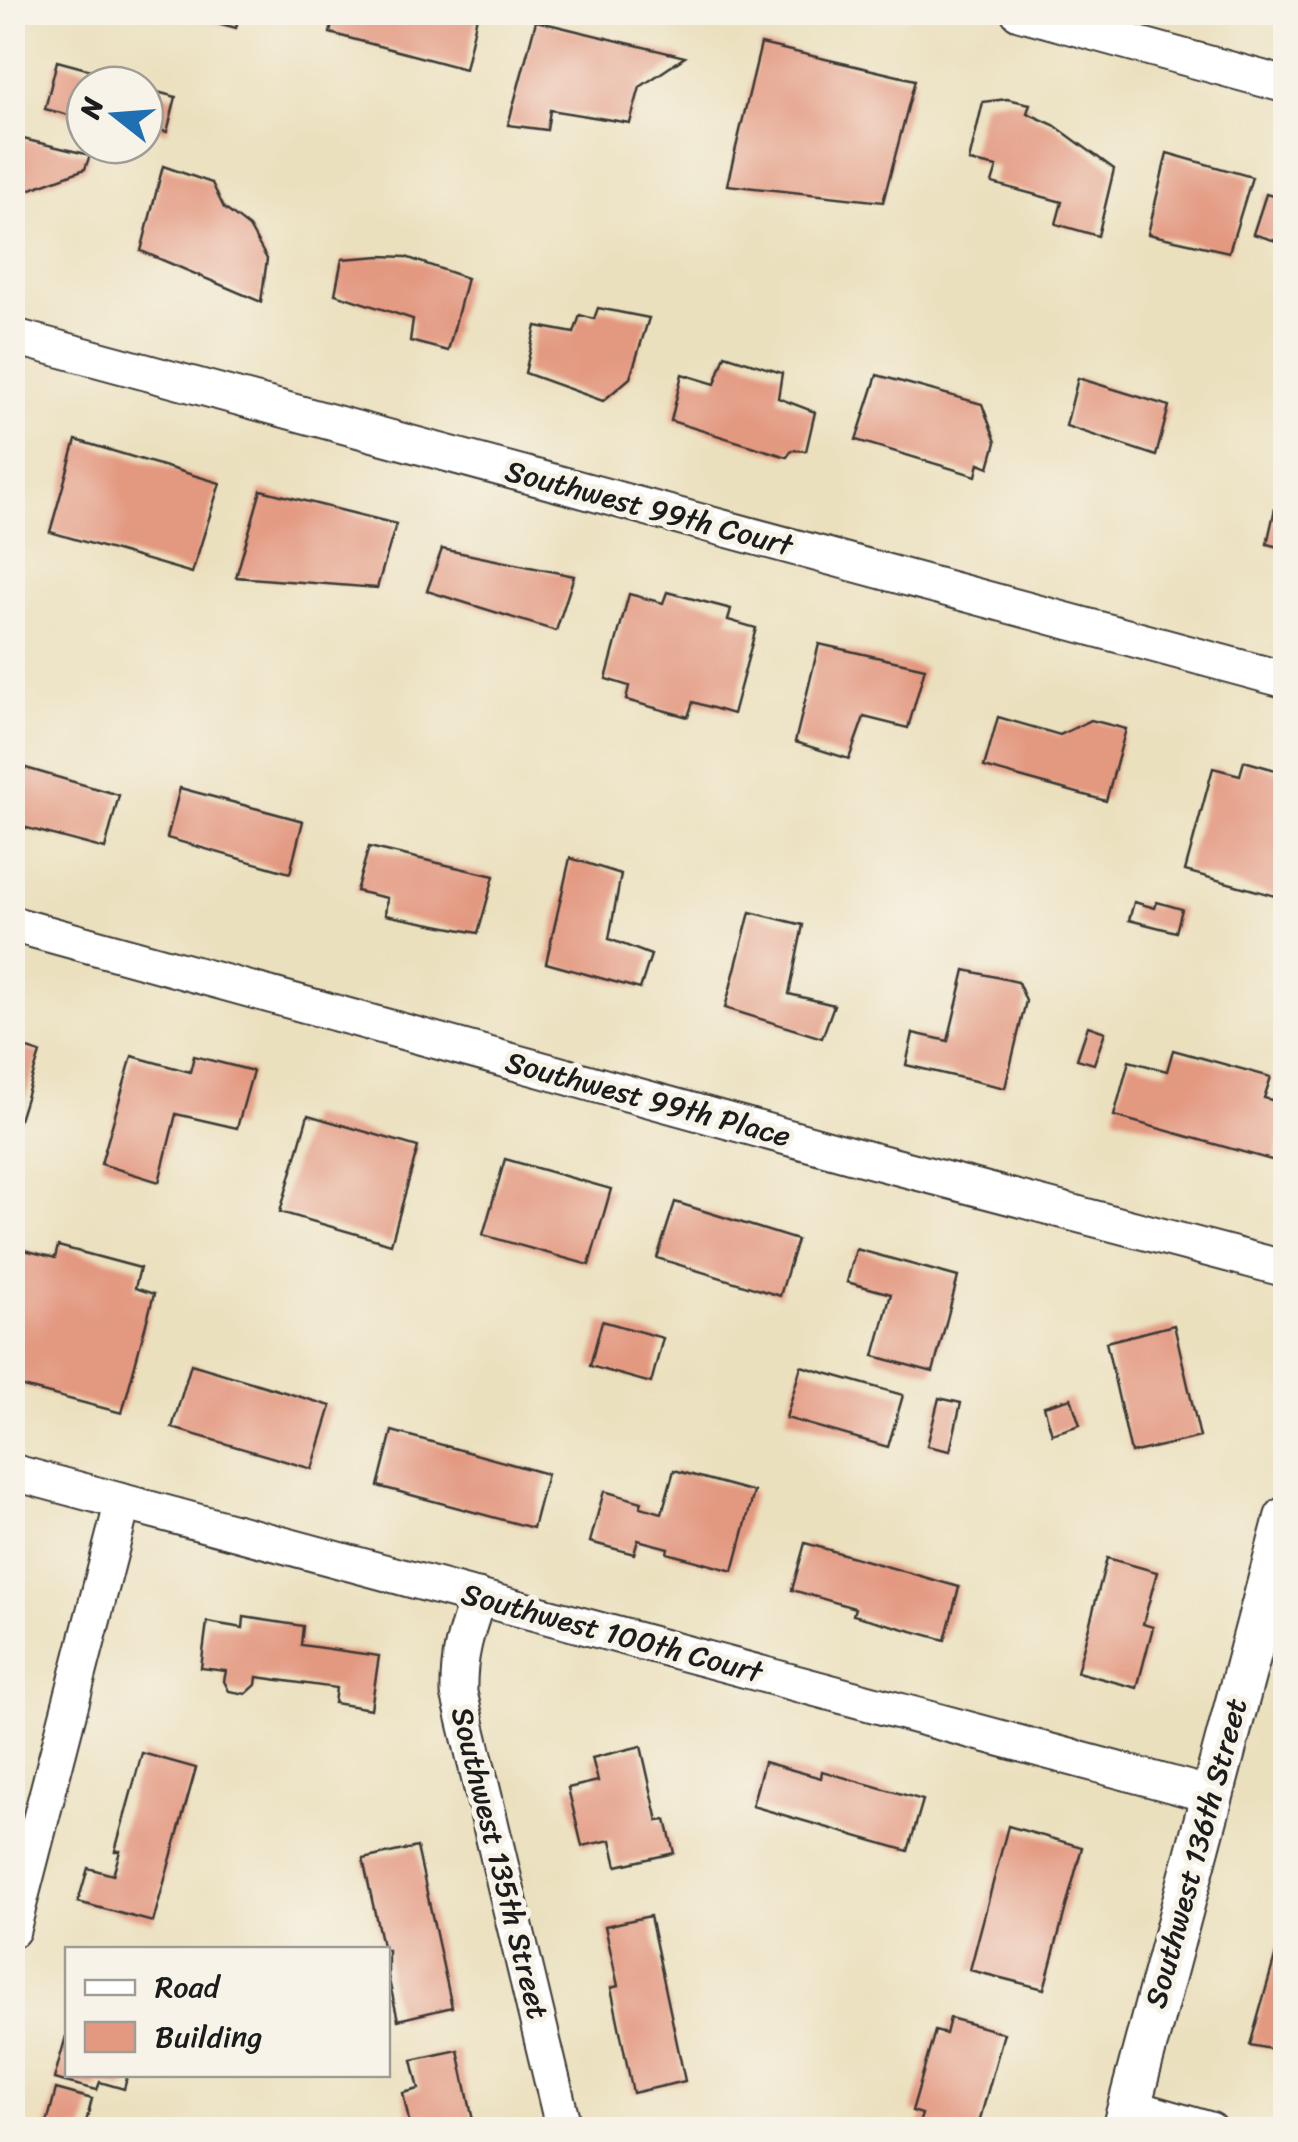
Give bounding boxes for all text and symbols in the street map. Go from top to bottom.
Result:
north arrow [65,65,165,165]
text: N [65,91,118,125]
street label: Southwest 99th Court [499,444,801,573]
street label: Southwest 99th Place [499,1035,797,1163]
street label: Southwest 100th Court [455,1567,770,1700]
street label: Southwest 136th Street [1129,1692,1263,2014]
street label: Southwest 135th Street [435,1701,565,2025]
legend [65,1947,390,2077]
text: Road [155,1960,222,2014]
text: Building [155,2010,262,2064]

